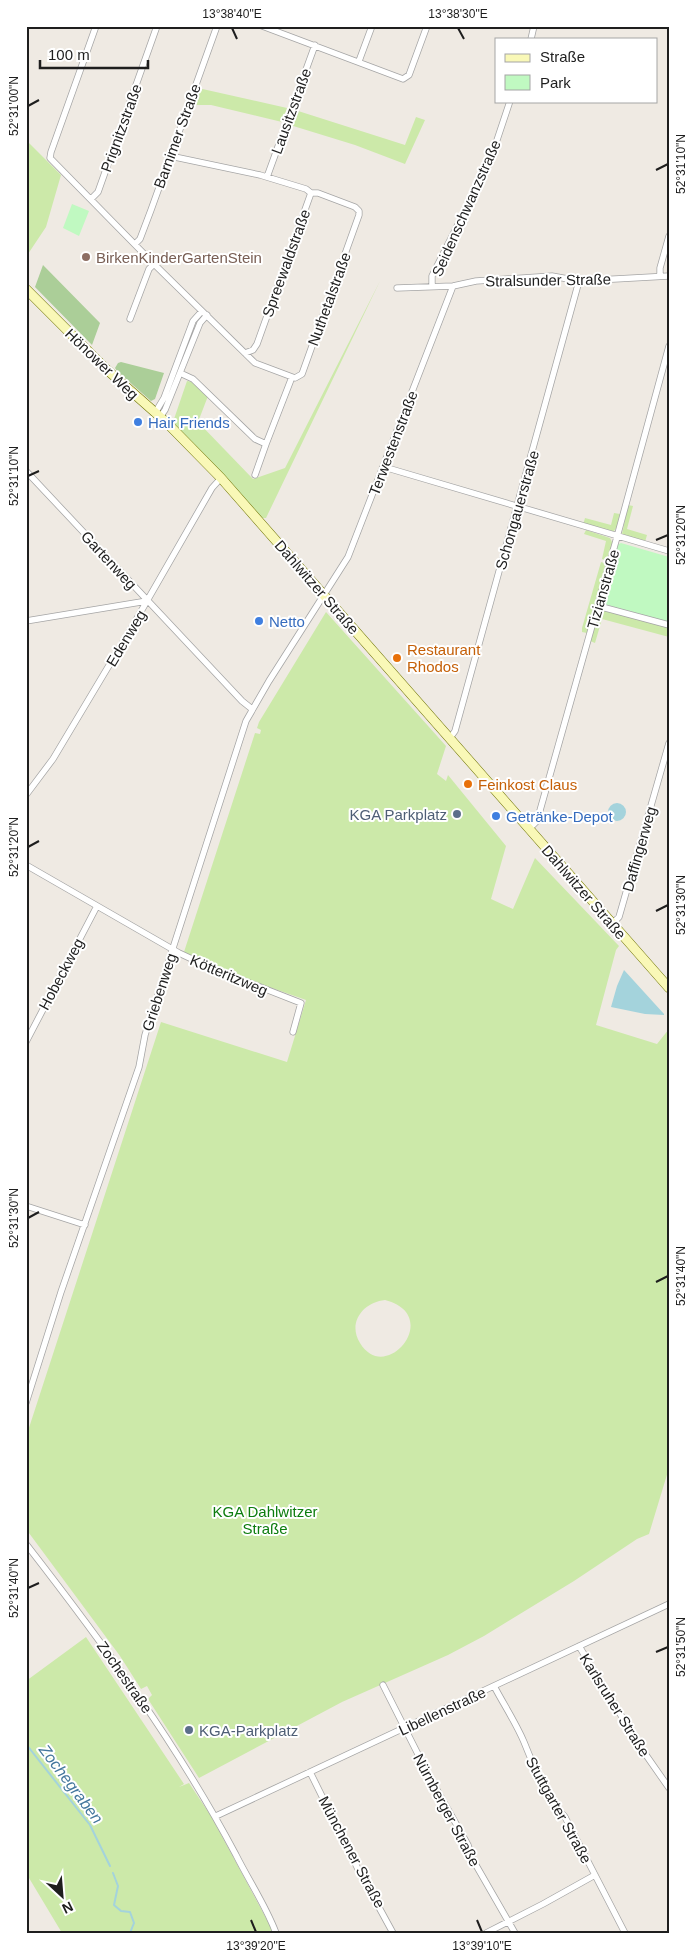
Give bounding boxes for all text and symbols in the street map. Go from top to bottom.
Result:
text: 13°38'40"E [202,7,262,21]
text: 13°38'30"E [428,7,488,21]
scale bar [40,38,148,70]
legend [495,38,658,102]
text: 100 m [48,46,90,63]
text: Straße [540,48,585,65]
street label: Lausitzstraße [268,66,314,156]
text: Park [540,74,571,91]
text: 52°31'00"N [7,76,21,136]
street label: Barnimer Straße [150,81,204,191]
street label: Prignitzstraße [97,82,145,174]
text: 52°31'10"N [674,134,688,194]
street label: Seidenschwanzstraße [428,137,504,279]
street label: Spreewaldstraße [259,207,313,319]
place label: BirkenKinderGartenStein [96,249,262,266]
street label: Nuthetalstraße [304,250,354,348]
marker: BirkenKinderGartenStein [80,251,92,263]
street label: Stralsunder Straße [485,270,611,290]
street label: Hönower Weg [62,325,142,403]
street label: Terwestenstraße [365,388,421,498]
place label: Hair Friends [148,414,230,431]
marker: Hair Friends [132,416,144,428]
text: 52°31'10"N [7,446,21,506]
street label: Schongauerstraße [492,448,542,572]
text: 52°31'20"N [674,505,688,565]
street label: Gartenweg [78,527,140,593]
street label: Dahlwitzer Straße [271,536,363,638]
street label: Tizianstraße [584,547,622,631]
street label: Edenweg [103,607,149,669]
place label: Netto [269,613,305,630]
marker: Netto [253,615,265,627]
place label: Restaurant Rhodos [407,641,481,675]
marker: Restaurant Rhodos [391,652,403,664]
place label: Feinkost Claus [478,776,577,793]
marker: Feinkost Claus [462,778,474,790]
street label: Daffingerweg [619,804,659,894]
place label: KGA Parkplatz [349,806,447,823]
marker: KGA Parkplatz [451,808,463,820]
place label: Getränke-Depot [506,808,614,825]
marker: Getränke-Depot [490,810,502,822]
text: 52°31'20"N [7,817,21,877]
street label: Dahlwitzer Straße [538,841,630,943]
text: 52°31'30"N [674,875,688,935]
street label: Hobeckweg [35,935,87,1013]
street label: Griebenweg [138,951,180,1033]
street label: Kötteritzweg [188,951,270,999]
text: 52°31'30"N [7,1188,21,1248]
text: 52°31'40"N [674,1246,688,1306]
park label: KGA Dahlwitzer Straße [212,1503,318,1537]
text: 52°31'40"N [7,1558,21,1618]
text: 52°31'50"N [674,1617,688,1677]
street label: Zochestraße [94,1638,156,1716]
street label: Karlsruher Straße [576,1650,654,1760]
street label: Libellenstraße [396,1683,488,1739]
place label: KGA-Parkplatz [199,1722,298,1739]
marker: KGA-Parkplatz [183,1724,195,1736]
water label: Zochegraben [35,1740,106,1827]
street label: Nürnberger Straße [410,1751,484,1869]
street label: Stuttgarter Straße [523,1754,595,1866]
street label: Münchener Straße [315,1793,389,1911]
north arrow [38,1872,88,1922]
text: N [60,1898,76,1917]
text: 13°39'20"E [226,1939,286,1953]
text: 13°39'10"E [452,1939,512,1953]

